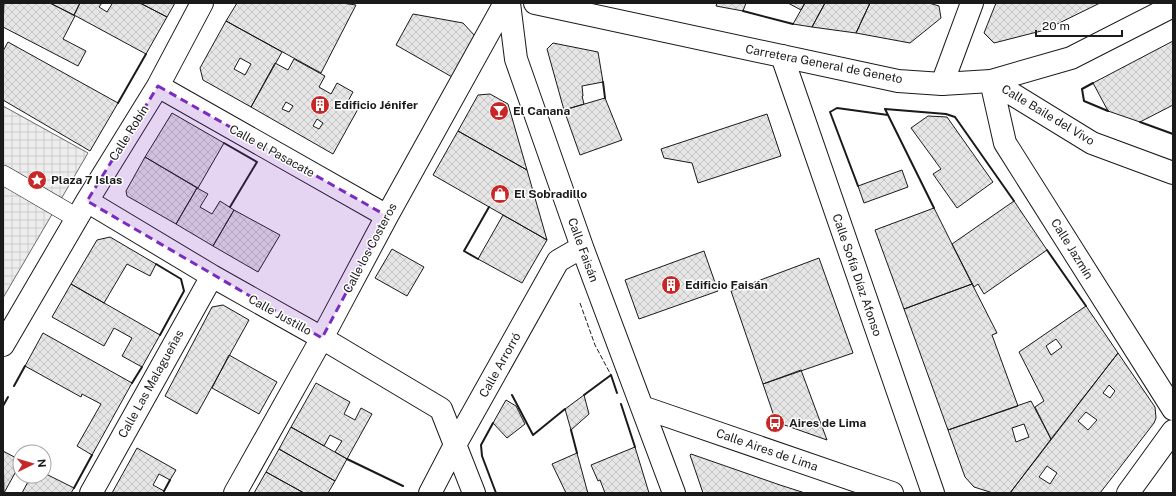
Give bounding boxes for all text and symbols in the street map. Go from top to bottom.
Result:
scale bar [1036,12,1122,38]
text: 20 m [1042,19,1070,33]
street label: Carretera General de Geneto [744,42,904,86]
street label: Calle Baile del Vivo [999,82,1097,148]
building icon: Edificio Jénifer [309,94,331,116]
place label: Edificio Jénifer [334,98,418,112]
bar icon: El Canana [488,100,510,122]
street label: Calle Robín [106,103,152,163]
place label: El Canana [513,104,570,118]
street label: Calle el Pasacate [227,122,317,180]
place icon: Plaza 7 Islas [26,169,48,191]
place label: Plaza 7 Islas [51,173,122,187]
shop icon: El Sobradillo [489,183,511,205]
place label: El Sobradillo [514,187,587,201]
street label: Calle los Costeros [340,201,400,295]
street label: Calle Sofía Díaz Afonso [829,212,885,338]
street label: Calle Faisán [565,216,601,284]
street label: Calle Jazmín [1048,216,1096,282]
building icon: Edificio Faisán [660,274,682,296]
place label: Edificio Faisán [685,278,768,292]
street label: Calle Justillo [246,292,314,338]
street label: Calle Las Malagueñas [115,327,187,441]
street label: Calle Arrorró [476,330,524,400]
bus stop icon: Aires de Lima [764,412,786,434]
place label: Aires de Lima [789,416,866,430]
street label: Calle Aires de Lima [714,426,820,474]
north arrow [12,444,52,484]
text: N [36,458,48,468]

